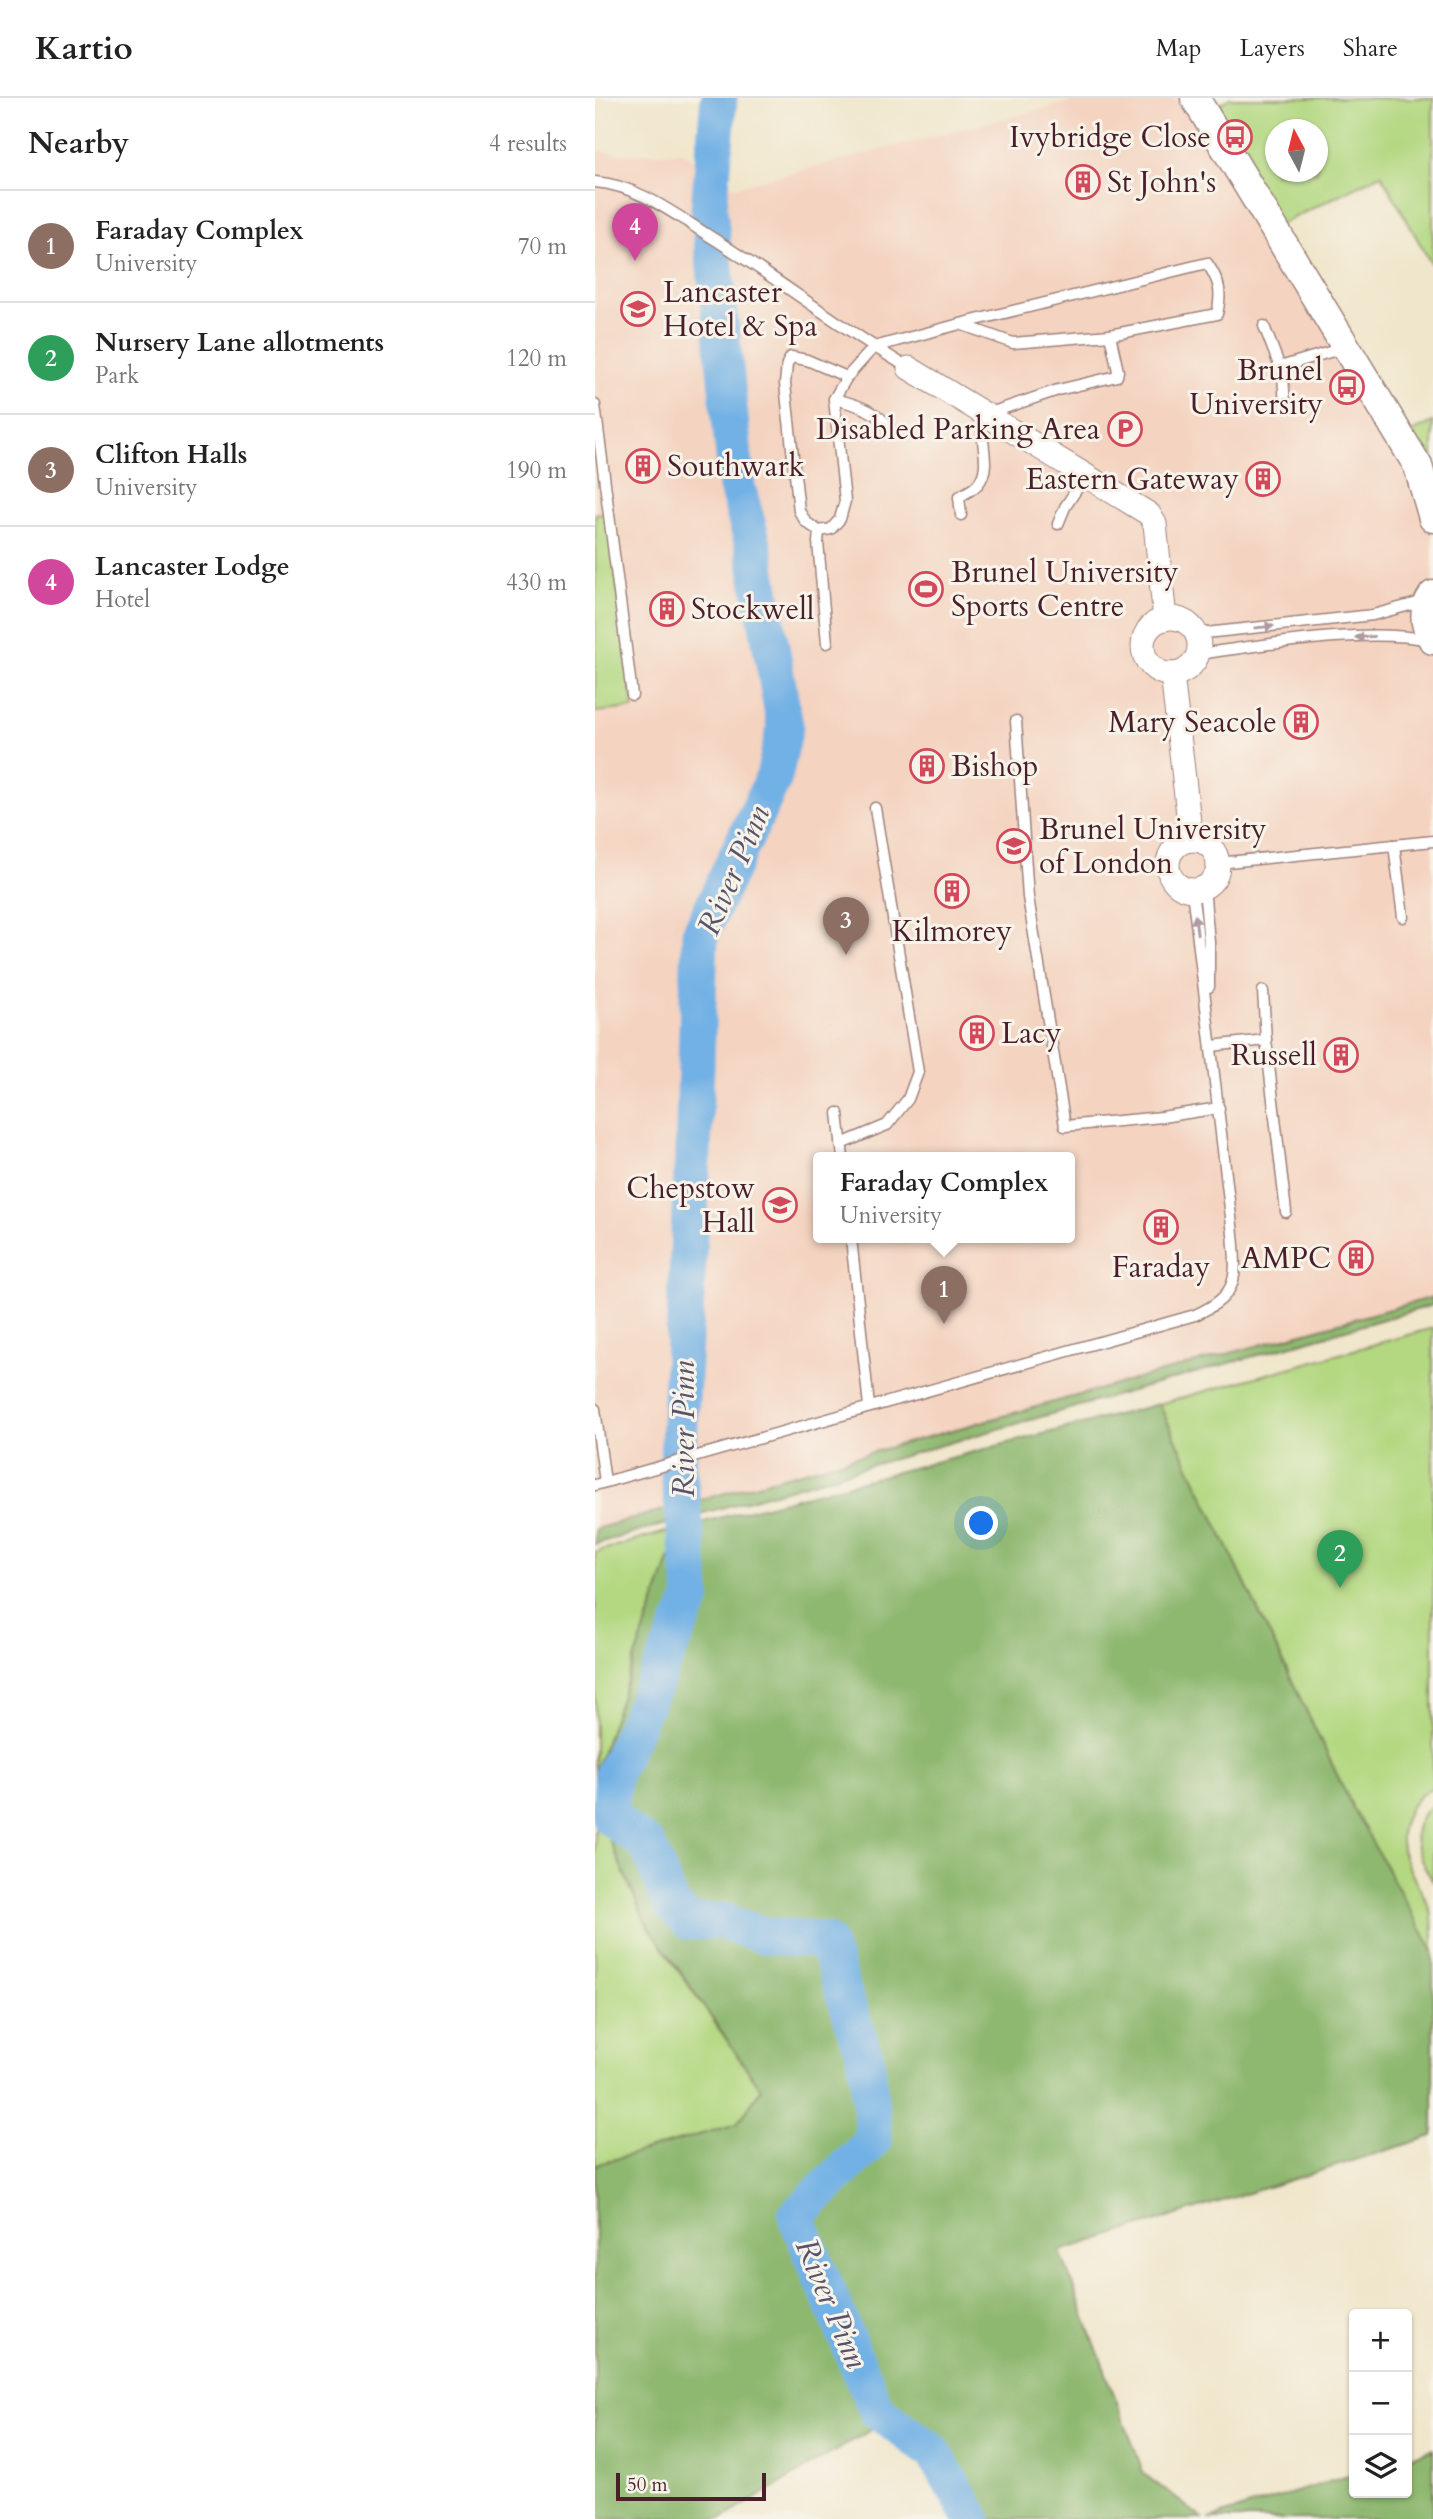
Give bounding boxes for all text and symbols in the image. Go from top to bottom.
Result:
text: Kartio [35,26,133,71]
text: Map [1156,32,1202,65]
text: Layers [1240,32,1305,65]
text: Share [1343,32,1398,65]
place label: Ivybridge Close [1009,117,1211,158]
bus stop icon: Ivybridge Close [1216,118,1254,156]
north arrow [1265,119,1328,182]
text: Nearby [28,123,129,164]
text: 4 results [489,128,567,159]
place label: St John's [1107,162,1216,203]
building icon: St John's [1064,163,1102,201]
pin: 4 [612,203,658,261]
text: Faraday Complex [95,213,304,248]
text: 1 [45,231,57,262]
text: 70 m [518,231,567,262]
text: University [95,248,197,279]
place label: Lancaster Hotel & Spa [663,272,817,347]
school or university icon: Lancaster Hotel & Spa [619,290,657,328]
text: Nursery Lane allotments [95,325,384,360]
text: 2 [45,343,57,374]
text: 120 m [506,343,567,374]
place label: Brunel University [1189,350,1323,425]
text: Park [95,360,139,391]
bus stop icon: Brunel University [1328,368,1366,406]
place label: Disabled Parking Area [816,409,1100,450]
parking icon: Disabled Parking Area [1106,410,1144,448]
text: Clifton Halls [95,437,247,472]
place label: Southwark [667,446,805,487]
building icon: Southwark [624,447,662,485]
text: 3 [45,455,57,486]
text: 190 m [506,455,567,486]
place label: Eastern Gateway [1026,459,1239,500]
building icon: Eastern Gateway [1244,460,1282,498]
text: University [95,472,197,503]
text: Lancaster Lodge [95,549,290,584]
place label: Brunel University Sports Centre [951,552,1179,627]
text: 4 [45,567,57,598]
text: 430 m [506,567,567,598]
sports icon: Brunel University Sports Centre [907,570,945,608]
text: Hotel [95,584,150,615]
place label: Stockwell [691,589,815,630]
building icon: Stockwell [648,590,686,628]
one-way arrow [1253,621,1275,632]
one-way arrow [1354,632,1376,643]
place label: Mary Seacole [1108,702,1277,743]
building icon: Mary Seacole [1282,703,1320,741]
place label: Bishop [951,746,1039,787]
building icon: Bishop [908,747,946,785]
water label: River Pinn [687,798,781,942]
place label: Brunel University of London [1039,809,1267,884]
school or university icon: Brunel University of London [995,827,1033,865]
building icon: Kilmorey [933,872,971,910]
pin: 3 [823,897,869,955]
place label: Kilmorey [892,911,1012,952]
one-way arrow [1190,914,1201,936]
place label: Lacy [1001,1013,1062,1054]
building icon: Lacy [958,1014,996,1052]
place label: Russell [1231,1035,1317,1076]
building icon: Russell [1322,1036,1360,1074]
popup [813,1152,1075,1243]
text: Faraday Complex [840,1165,1048,1200]
place label: Chepstow Hall [626,1168,755,1243]
school or university icon: Chepstow Hall [761,1186,799,1224]
text: University [840,1200,942,1231]
building icon: Faraday [1142,1208,1180,1246]
place label: AMPC [1241,1238,1331,1279]
building icon: AMPC [1337,1239,1375,1277]
place label: Faraday [1112,1247,1211,1288]
pin: 1 [921,1266,967,1324]
water label: River Pinn [662,1360,706,1497]
your location [964,1506,998,1540]
pin: 2 [1317,1530,1363,1588]
water label: River Pinn [784,2232,878,2375]
map controls [1349,2309,1412,2498]
button: + [1349,2309,1412,2372]
button: − [1349,2372,1412,2435]
button: layers [1349,2435,1412,2498]
scale bar [616,2470,767,2502]
text: 50 m [627,2472,668,2498]

